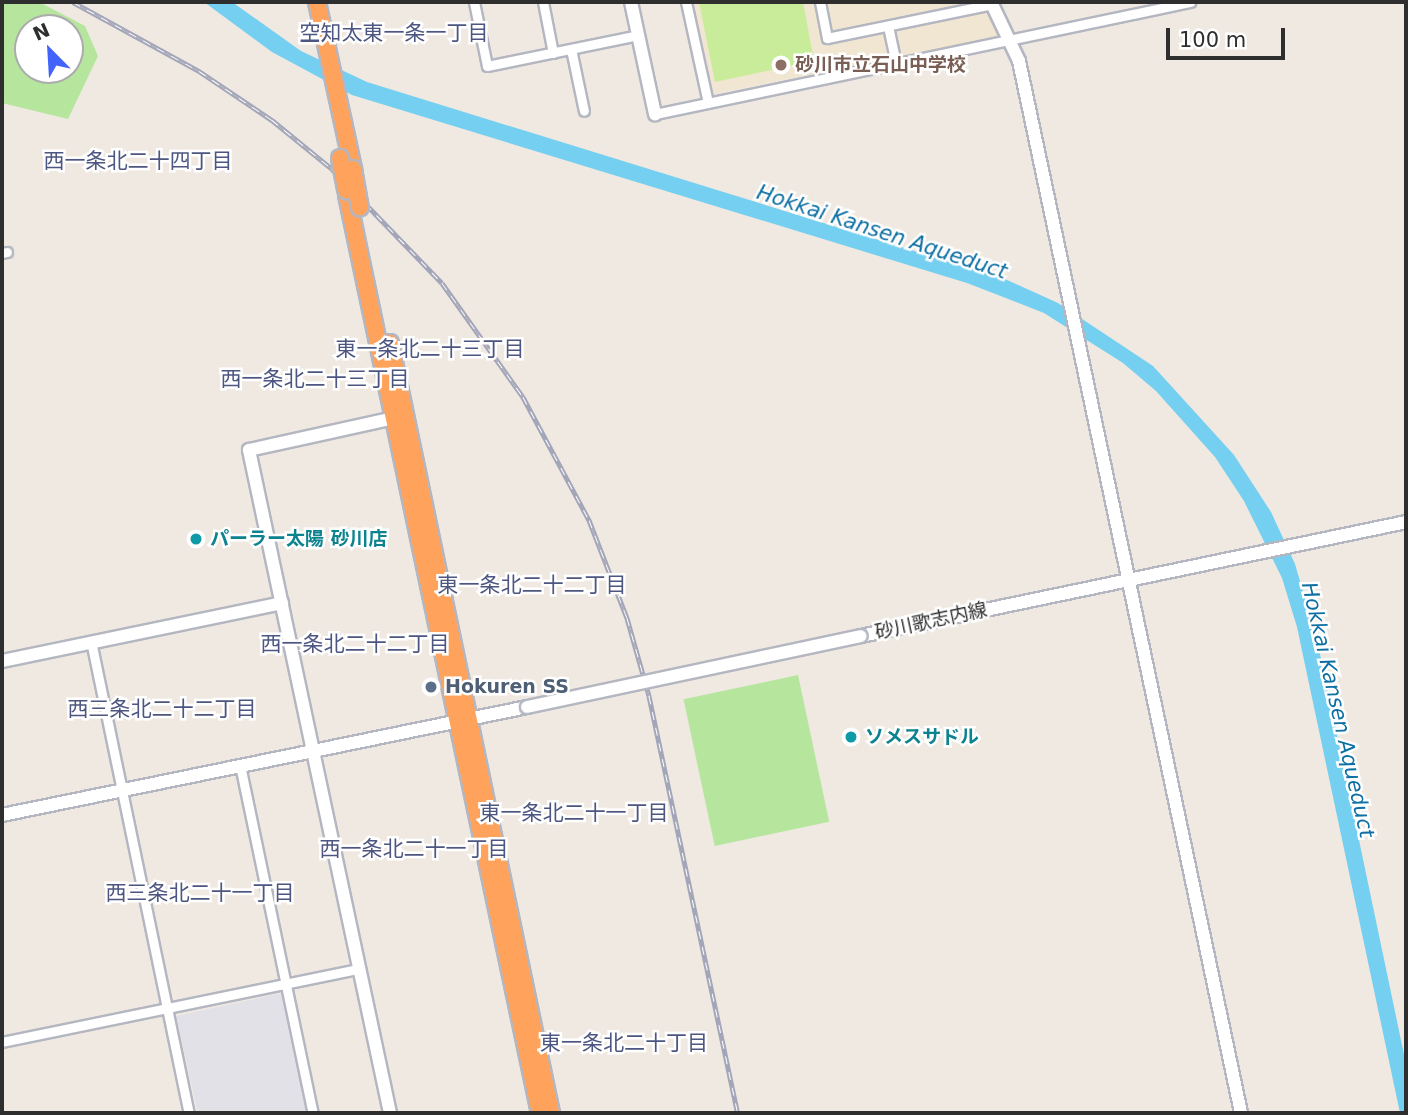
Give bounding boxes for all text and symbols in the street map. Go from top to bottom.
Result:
north arrow [14,14,84,84]
scale bar [1170,14,1289,58]
text: N [30,18,53,45]
district label: 空知太東一条一丁目 [300,20,488,46]
text: 100 m [1179,28,1246,52]
place label: 砂川市立石山中学校 [795,54,966,76]
marker: 砂川市立石山中学校 [773,57,789,73]
district label: 西一条北二十四丁目 [44,148,232,174]
water label: Hokkai Kansen Aqueduct [754,180,1010,284]
district label: 東一条北二十三丁目 [336,336,524,362]
district label: 西一条北二十三丁目 [221,366,409,392]
place label: パーラー太陽 砂川店 [210,528,388,550]
marker: パーラー太陽 砂川店 [188,531,204,547]
district label: 東一条北二十二丁目 [438,572,626,598]
water label: Hokkai Kansen Aqueduct [1296,580,1380,840]
street label: 砂川歌志内線 [873,598,989,644]
district label: 西一条北二十二丁目 [261,631,449,657]
place label: Hokuren SS [445,676,569,698]
marker: Hokuren SS [423,679,439,695]
district label: 西三条北二十二丁目 [68,696,256,722]
place label: ソメスサドル [865,726,979,748]
marker: ソメスサドル [843,729,859,745]
district label: 東一条北二十一丁目 [480,800,668,826]
district label: 西一条北二十一丁目 [320,836,508,862]
district label: 西三条北二十一丁目 [106,880,294,906]
district label: 東一条北二十丁目 [540,1030,708,1056]

